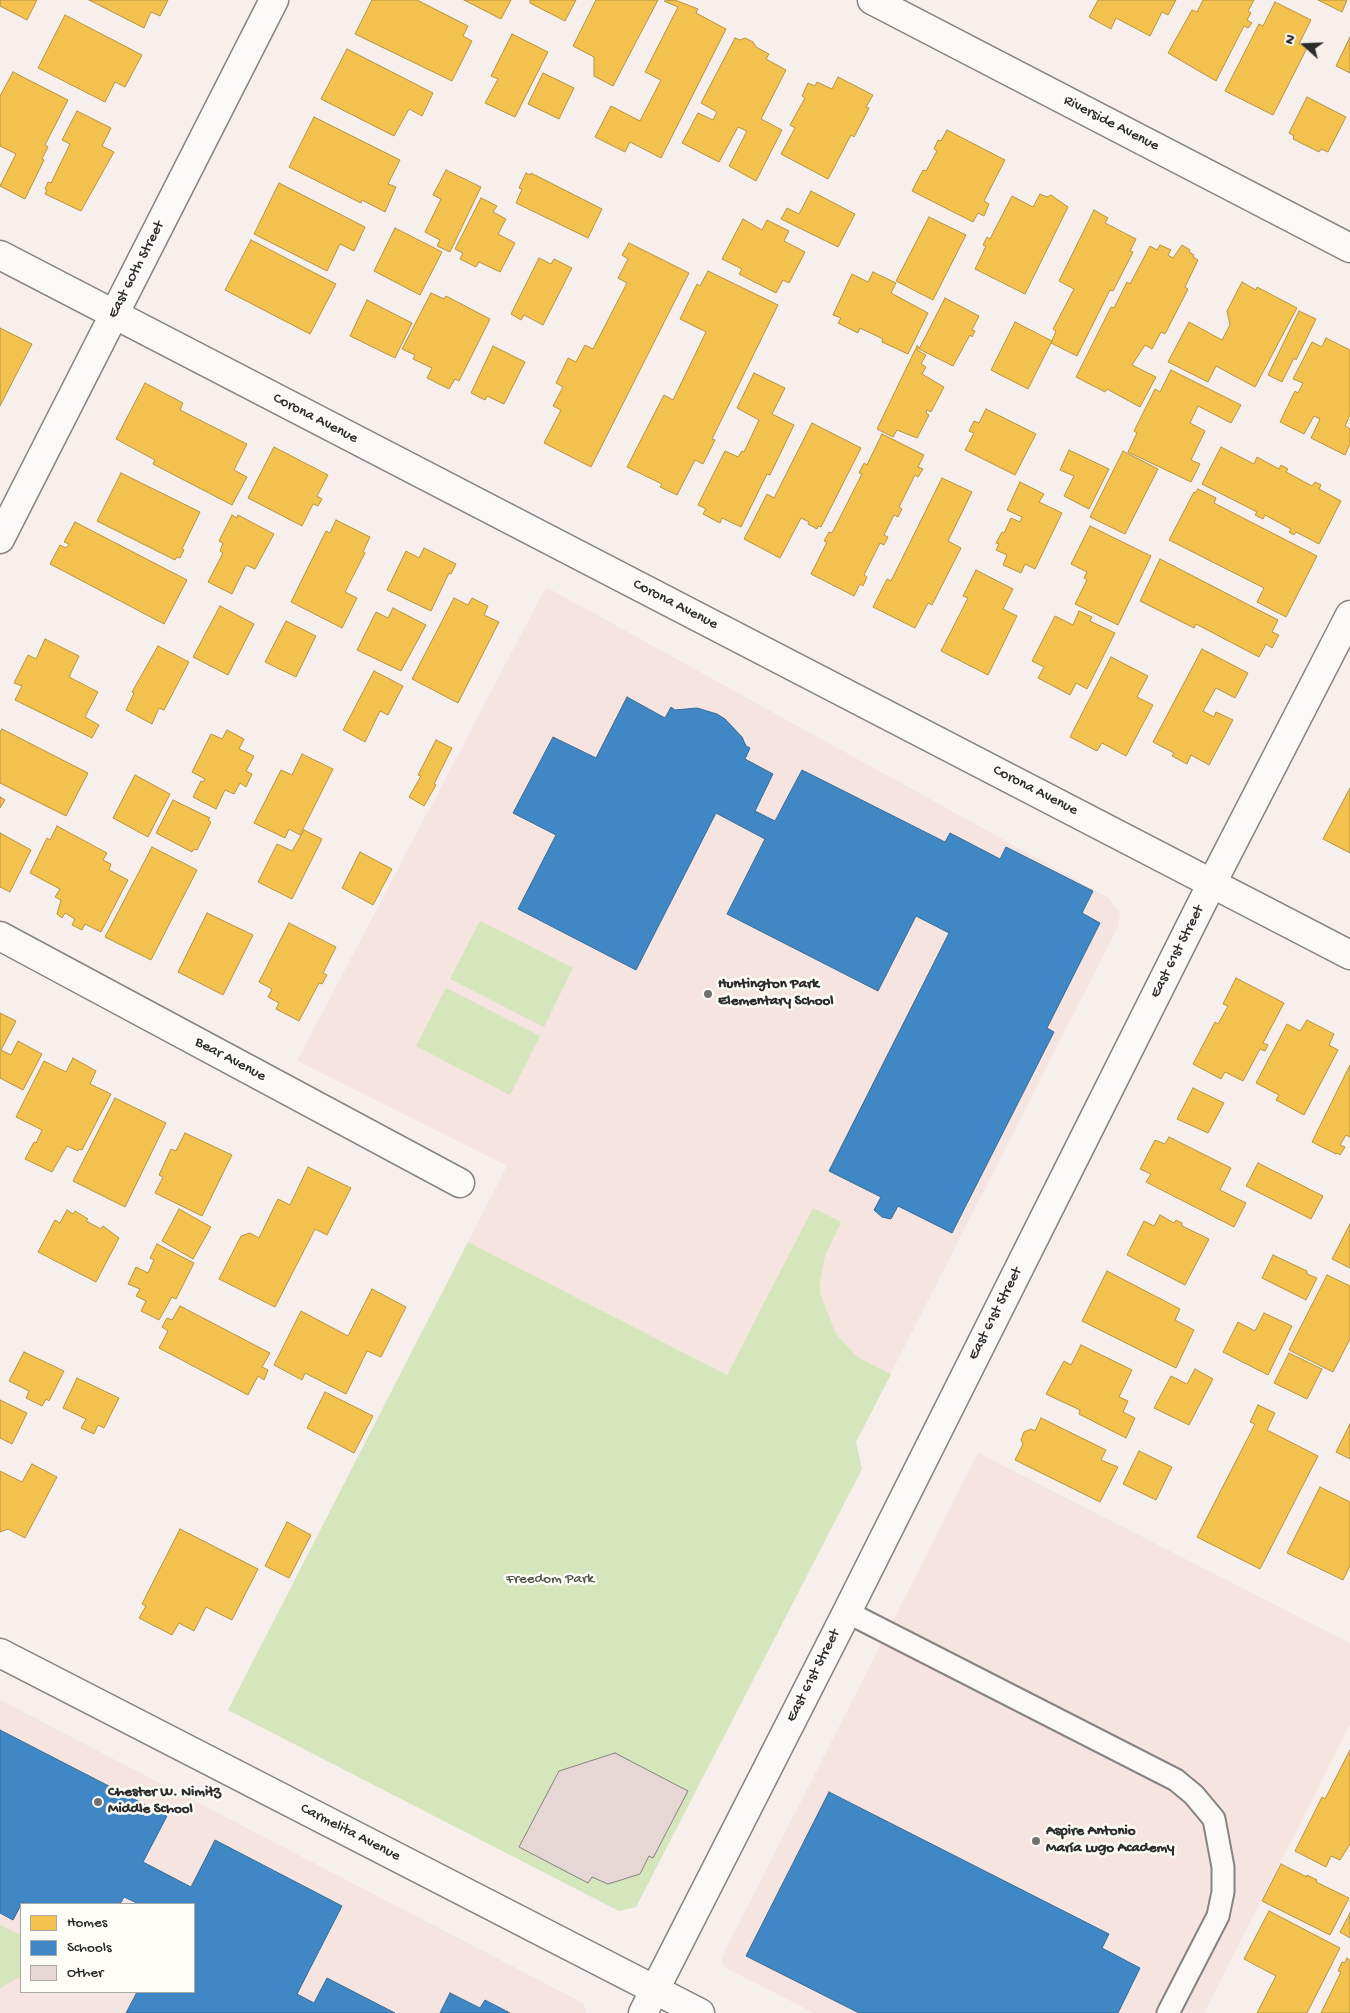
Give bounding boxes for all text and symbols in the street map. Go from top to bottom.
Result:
north arrow [1280,20,1330,70]
text: N [1281,33,1300,47]
street label: Riverside Avenue [1060,92,1162,156]
street label: East 60th Street [105,218,169,322]
street label: Corona Avenue [269,390,361,448]
street label: Corona Avenue [629,576,721,634]
street label: Corona Avenue [989,762,1081,820]
street label: East 61st Street [1147,903,1209,1001]
place label: Huntington Park Elementary School [718,976,834,1011]
marker: Huntington Park Elementary School [702,988,714,1000]
street label: Bear Avenue [191,1034,269,1086]
street label: East 61st Street [965,1265,1027,1363]
park label: Freedom Park [506,1571,594,1589]
street label: East 61st Street [783,1627,845,1725]
place label: Chester W. Nimitz Middle School [108,1784,221,1819]
marker: Chester W. Nimitz Middle School [92,1796,104,1808]
street label: Carmelita Avenue [297,1800,403,1866]
place label: Aspire Antonio María Lugo Academy [1046,1823,1174,1858]
marker: Aspire Antonio María Lugo Academy [1030,1835,1042,1847]
legend [20,1903,195,1993]
text: Homes [67,1914,107,1932]
text: Schools [67,1939,112,1957]
text: Other [67,1964,103,1982]

